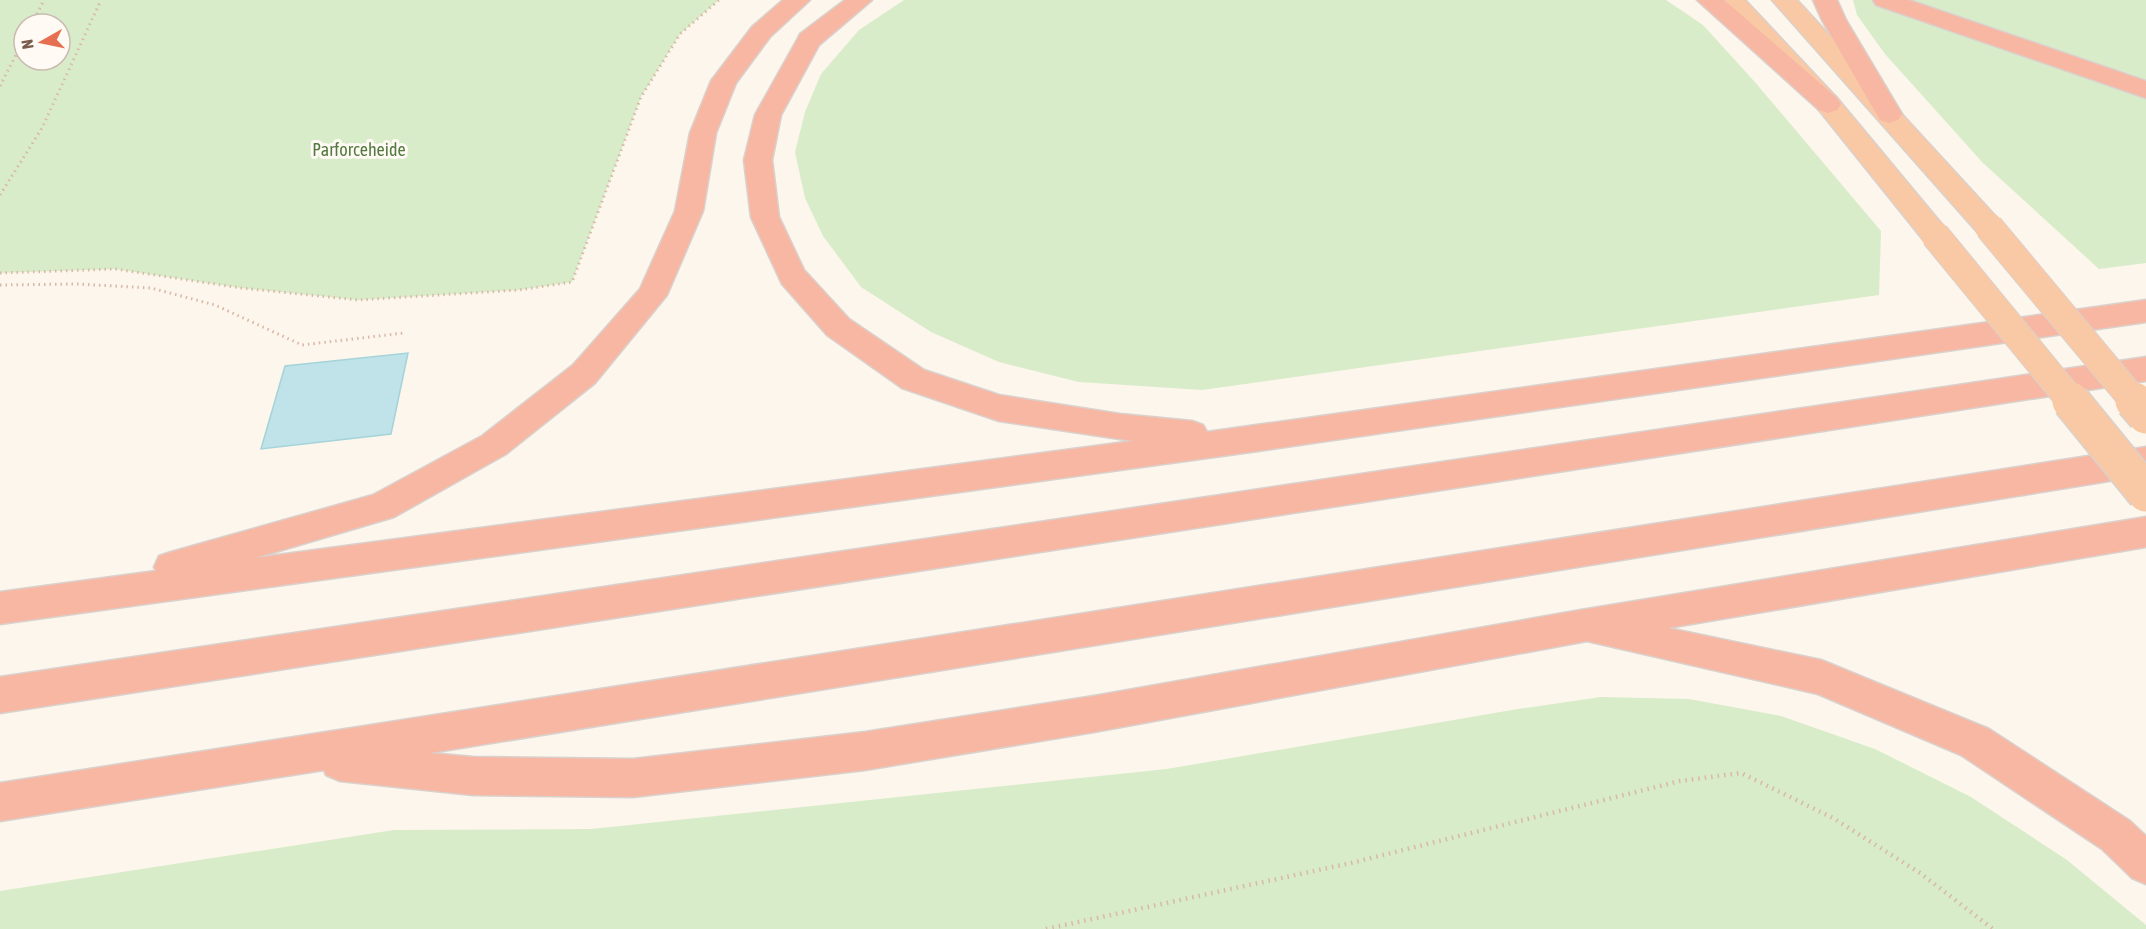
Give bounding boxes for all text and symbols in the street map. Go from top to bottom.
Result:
north arrow [12,12,72,72]
text: N [18,38,37,50]
park label: Parforceheide [312,139,406,160]

